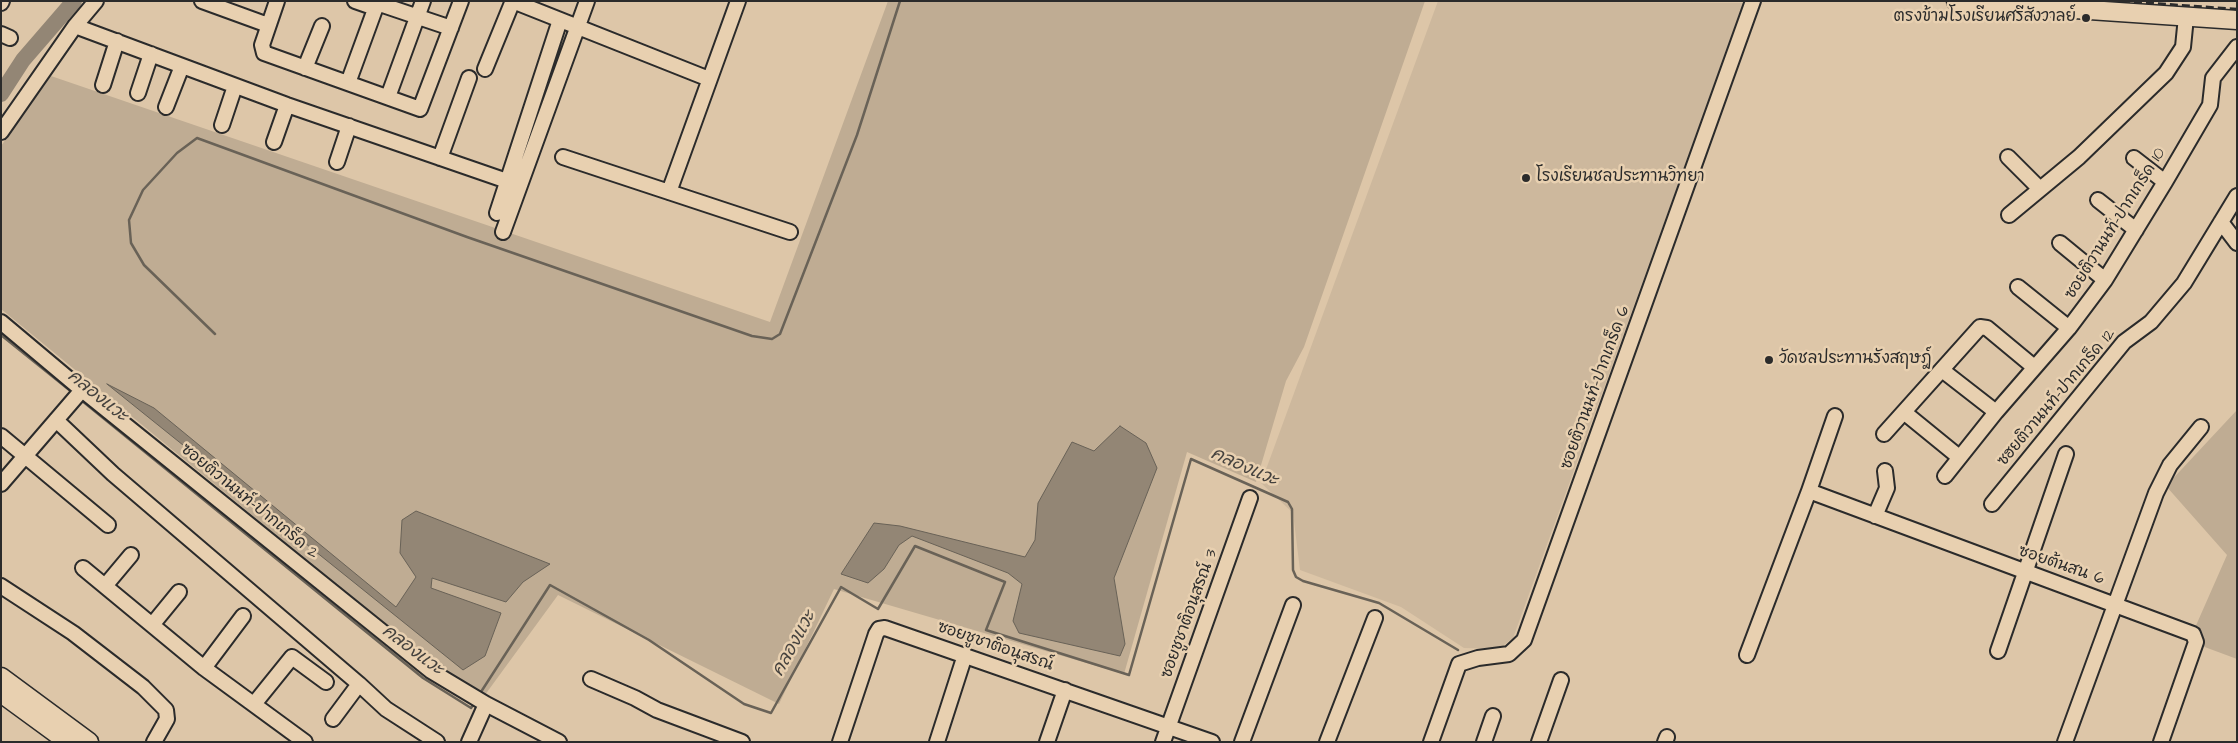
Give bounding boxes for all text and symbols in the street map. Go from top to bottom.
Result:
place label: ตรงข้ามโรงเรียนศรีสังวาลย์ [1894,8,2076,28]
marker: ตรงข้ามโรงเรียนศรีสังวาลย์ [2080,12,2092,24]
street label: ซอยติวานนท์-ปากเกร็ด 10 [2062,145,2170,303]
place label: โรงเรียนชลประทานวิทยา [1536,168,1705,188]
marker: โรงเรียนชลประทานวิทยา [1520,172,1532,184]
street label: ซอยติวานนท์-ปากเกร็ด 6 [1557,304,1635,472]
street label: ซฮยติวานนท์-ปากเกร็ด 12 [1994,325,2120,471]
place label: วัดชลประทานรังสฤษฎ์ [1779,350,1932,370]
marker: วัดชลประทานรังสฤษฎ์ [1763,354,1775,366]
water label: คลองแวะ [63,366,131,428]
street label: ซอยติวานนท์-ปากเกร็ด 2 [176,441,322,563]
water label: คลองแวะ [1207,444,1281,492]
street label: ซอยต้นสน 6 [2016,542,2106,590]
street label: ซอยชูชาติอนุสรณ์ 3 [1158,547,1222,681]
water label: คลองแวะ [768,608,822,680]
street label: ซอยชูชาติอนุสรณ์ [934,618,1056,676]
water label: คลองแวะ [377,621,447,681]

